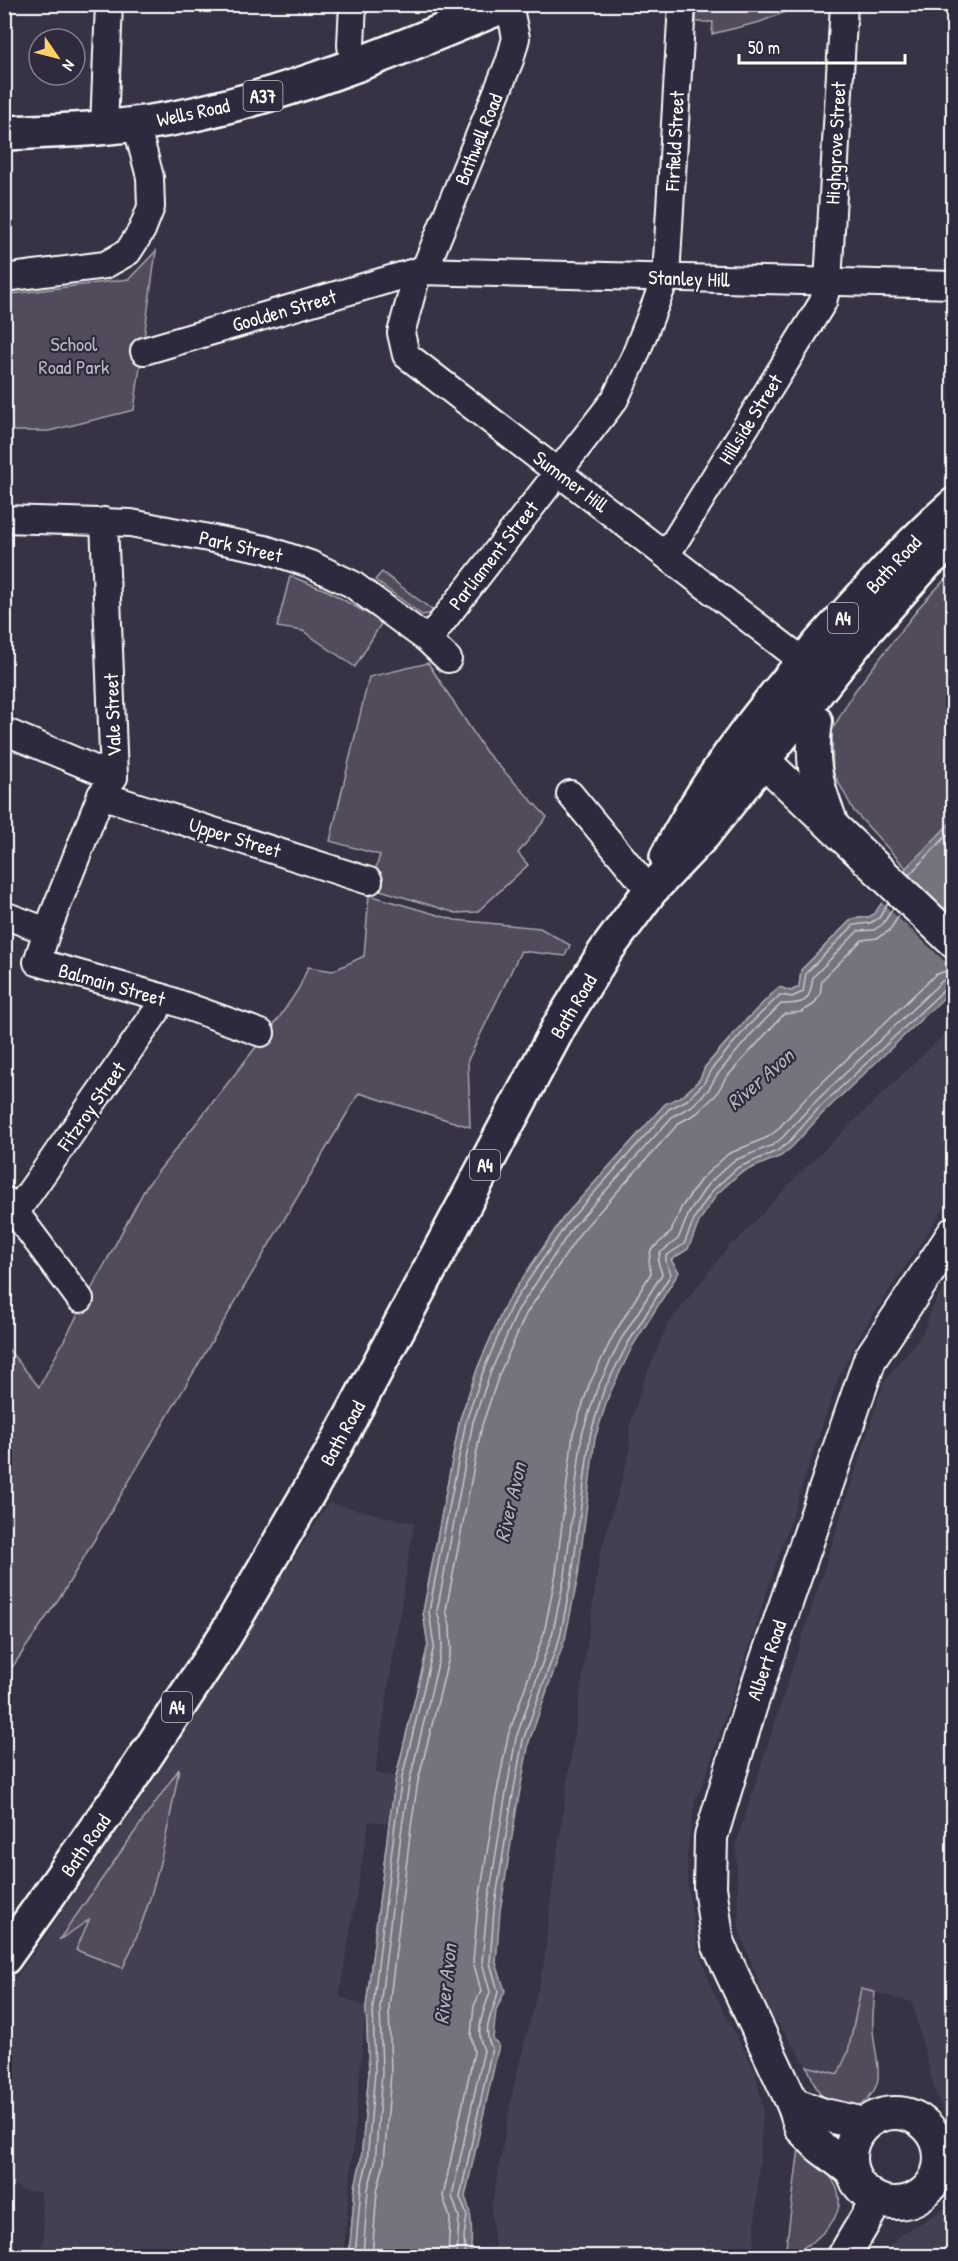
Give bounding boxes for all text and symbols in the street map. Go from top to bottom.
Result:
north arrow [27,27,87,87]
scale bar [739,27,906,65]
text: 50 m [748,35,780,60]
text: N [58,56,81,76]
street label: Highgrove Street [818,80,852,205]
road number: A37 [244,81,282,111]
street label: Bathwell Road [447,89,509,189]
street label: Firfield Street [658,89,690,193]
street label: Wells Road [154,91,232,133]
street label: Stanley Hill [648,263,731,293]
street label: Goolden Street [229,282,340,338]
park label: School Road Park [39,330,109,380]
street label: Hillside Street [712,368,789,469]
street label: Summer Hill [528,444,614,518]
street label: Parliament Street [442,494,545,615]
street label: Park Street [197,523,286,569]
street label: Bath Road [859,529,927,599]
road number: A4 [828,603,858,633]
street label: Vale Street [97,672,127,757]
street label: Upper Street [186,810,285,864]
street label: Balmain Street [56,956,169,1012]
street label: Bath Road [543,969,603,1043]
water label: River Avon [720,1041,801,1116]
street label: Fitzroy Street [50,1055,132,1157]
road number: A4 [470,1150,500,1180]
street label: Bath Road [313,1395,371,1470]
water label: River Avon [487,1458,534,1544]
street label: Albert Road [740,1616,792,1704]
road number: A4 [162,1692,192,1722]
street label: Bath Road [54,1808,116,1882]
water label: River Avon [426,1941,464,2026]

